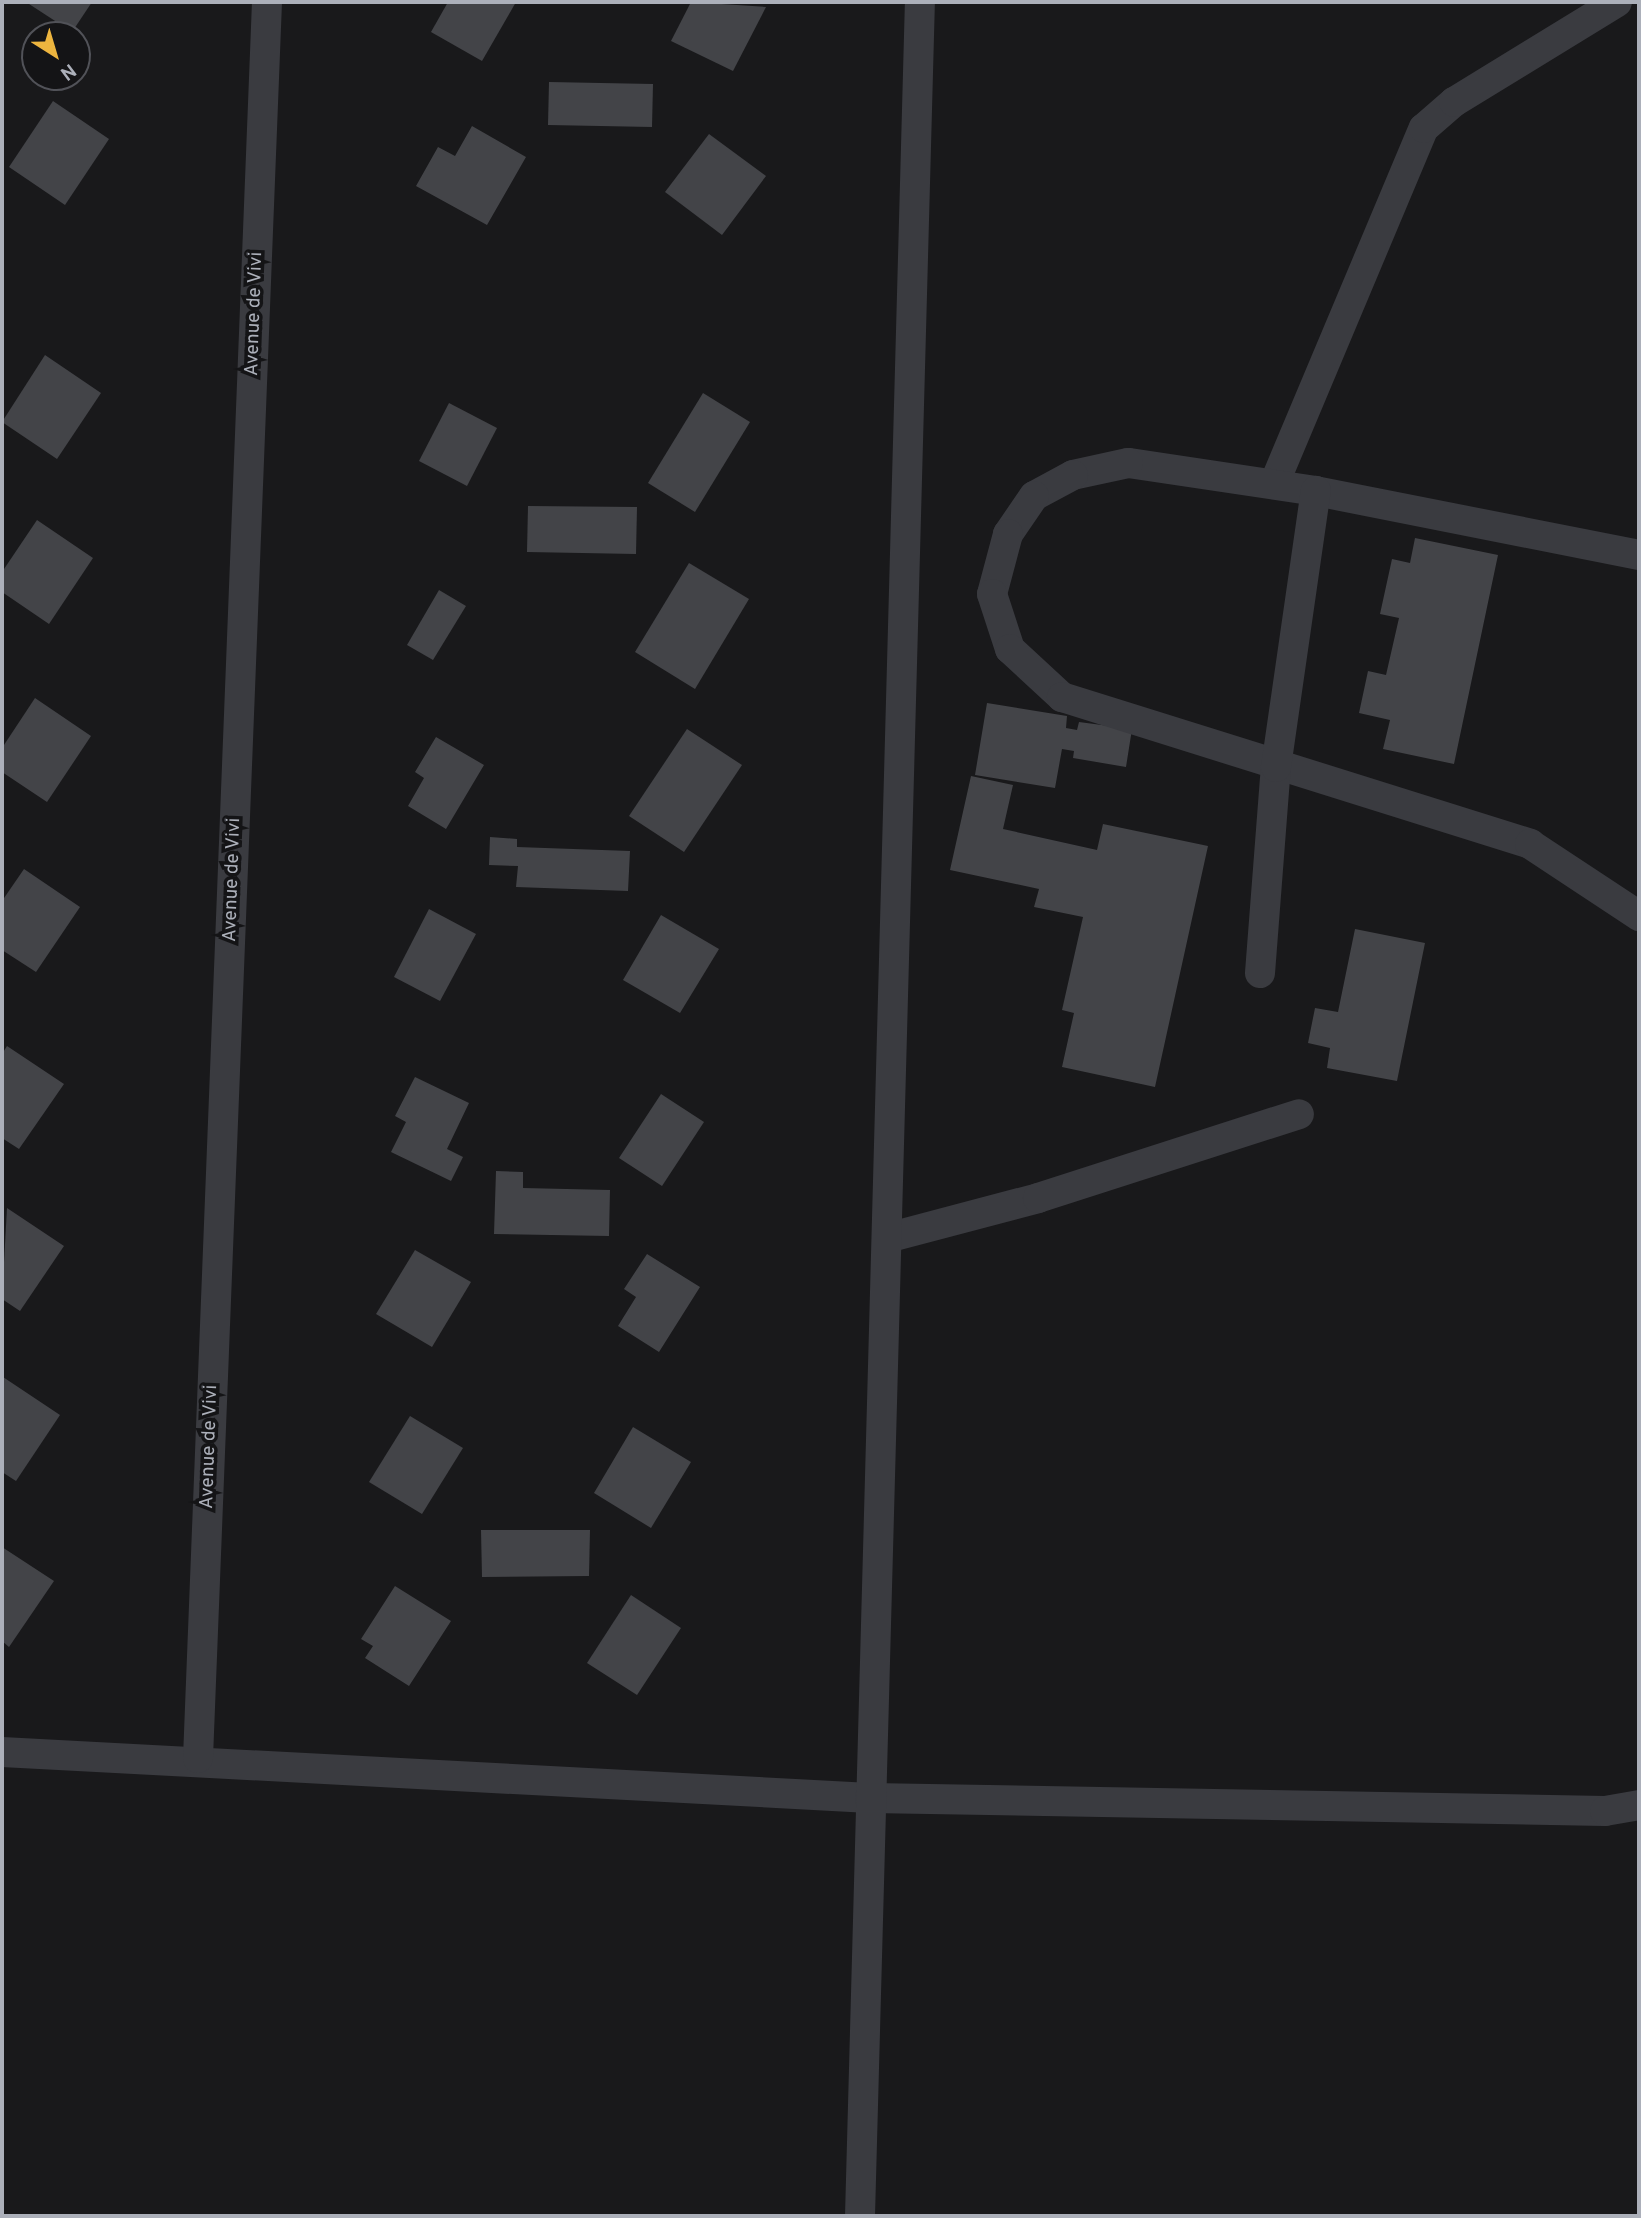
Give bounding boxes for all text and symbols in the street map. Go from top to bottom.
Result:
north arrow [21,21,91,91]
text: N [55,57,80,85]
street label: Avenue de Vivi [241,251,269,377]
street label: Avenue de Vivi [219,817,247,943]
street label: Avenue de Vivi [196,1384,224,1510]

